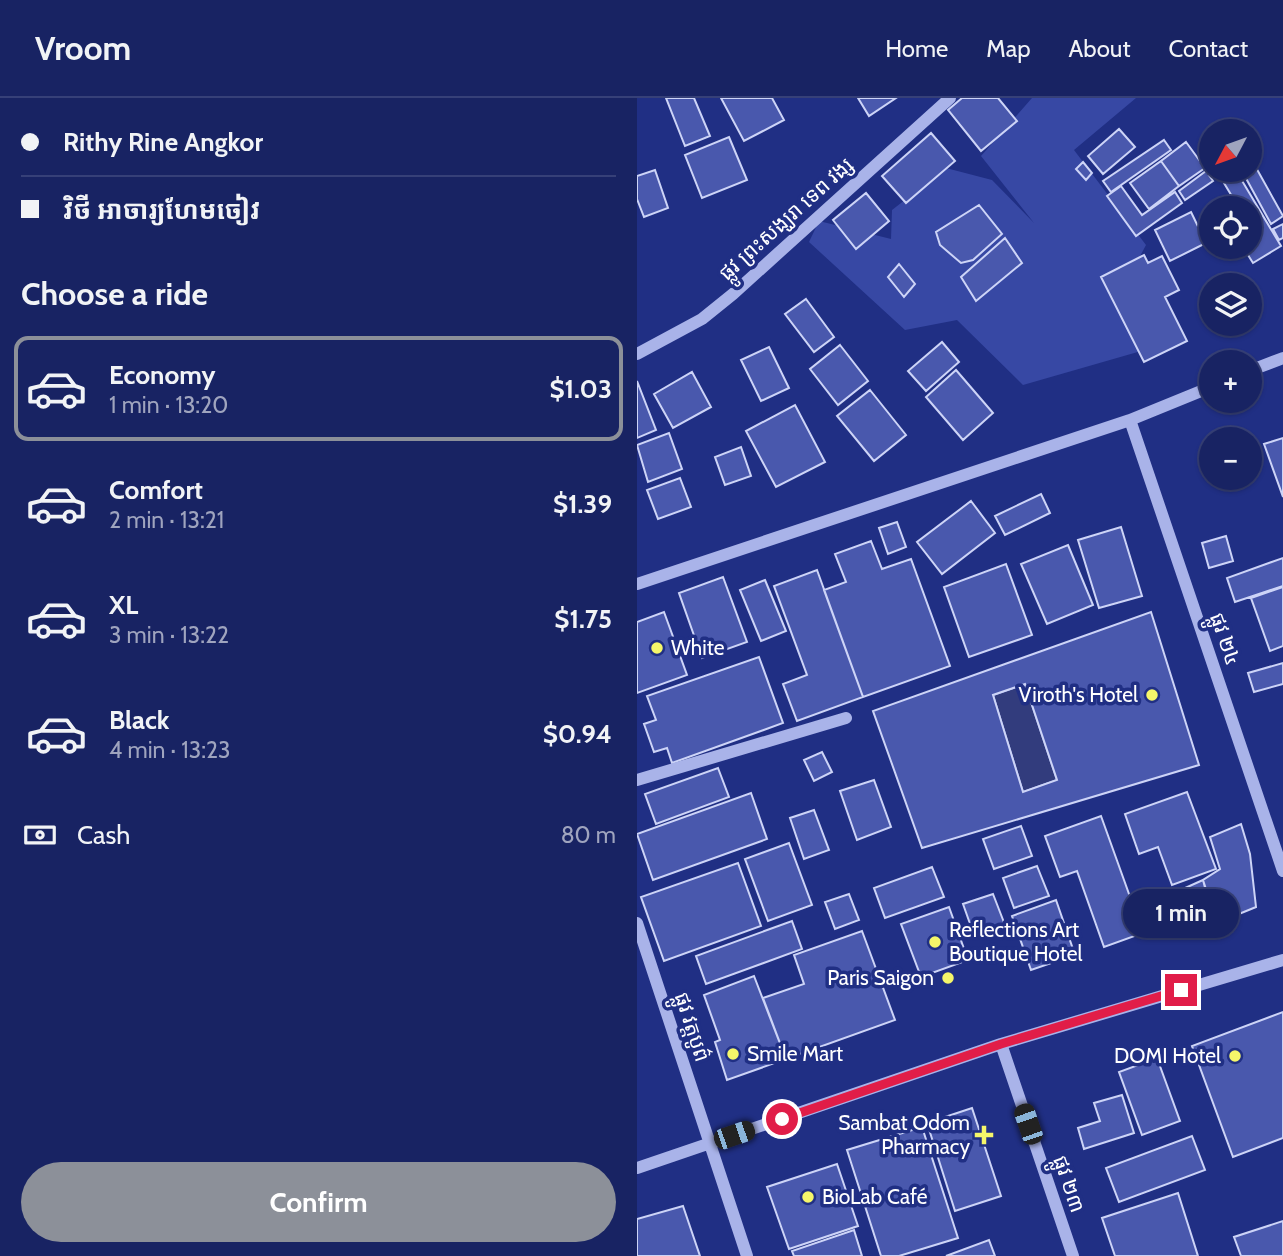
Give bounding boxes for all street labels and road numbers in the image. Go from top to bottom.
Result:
street label: ផ្លូវ ព្រះសង្ឃរា ទេព វង្ស [713,152,863,291]
street label: ផ្លូវ ២៤ [1198,609,1246,671]
street label: ផ្លូវ វត្តបូព៌ [663,989,715,1067]
street label: ផ្លូវ ២៣ [1041,1152,1091,1218]

